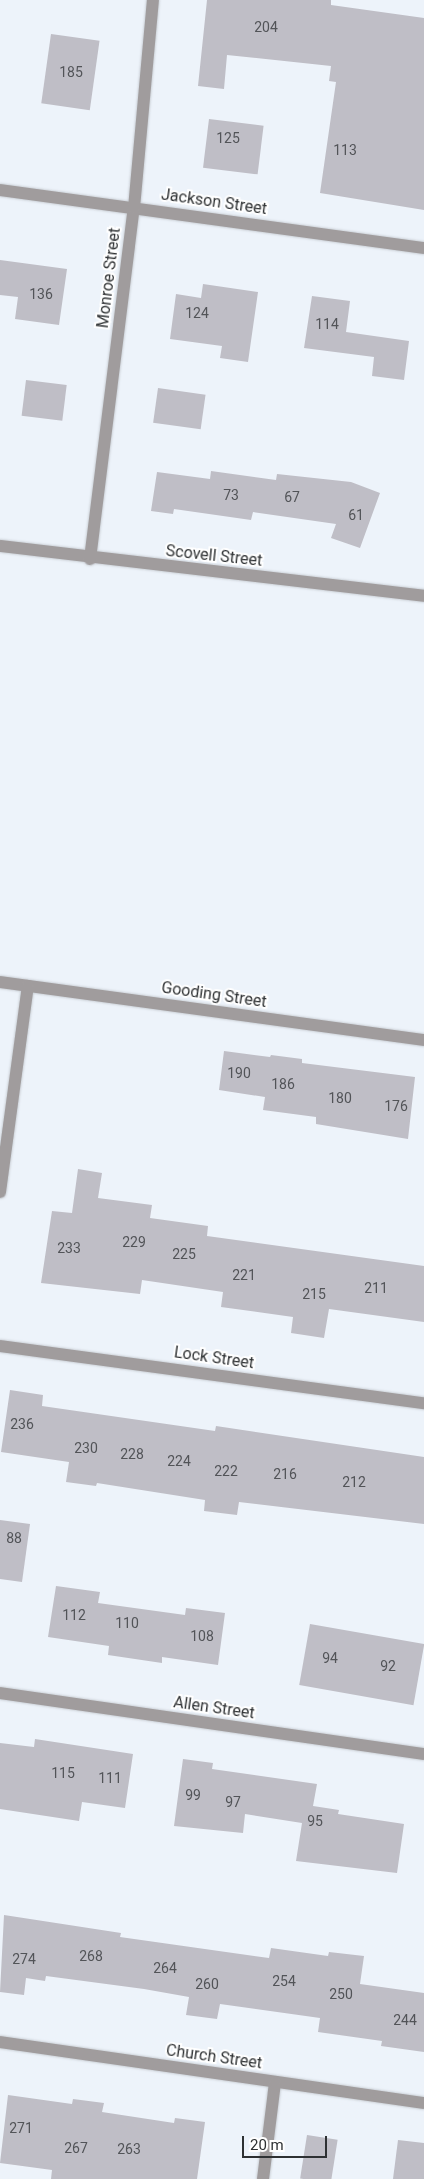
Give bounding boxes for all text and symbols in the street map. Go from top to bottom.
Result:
house number: 204 [254,19,278,35]
house number: 185 [59,64,83,80]
house number: 125 [216,130,240,146]
house number: 113 [333,142,357,158]
street label: Jackson Street [160,185,268,219]
street label: Monroe Street [93,227,125,329]
house number: 136 [29,286,53,302]
house number: 124 [185,305,209,321]
house number: 114 [315,316,339,332]
house number: 73 [223,487,239,503]
house number: 67 [284,489,300,505]
house number: 61 [348,507,364,523]
street label: Scovell Street [165,541,263,571]
street label: Gooding Street [160,978,268,1012]
house number: 190 [227,1065,251,1081]
house number: 186 [271,1076,295,1092]
house number: 180 [328,1090,352,1106]
house number: 176 [384,1098,408,1114]
house number: 229 [122,1234,146,1250]
house number: 233 [57,1240,81,1256]
house number: 225 [172,1246,196,1262]
house number: 221 [232,1267,256,1283]
house number: 211 [364,1280,388,1296]
house number: 215 [302,1286,326,1302]
street label: Lock Street [173,1343,255,1373]
house number: 236 [10,1416,34,1432]
house number: 230 [74,1440,98,1456]
house number: 228 [120,1446,144,1462]
house number: 224 [167,1453,191,1469]
house number: 222 [214,1463,238,1479]
house number: 216 [273,1466,297,1482]
house number: 212 [342,1474,366,1490]
house number: 88 [6,1530,22,1546]
house number: 112 [62,1607,86,1623]
house number: 110 [115,1615,139,1631]
house number: 108 [190,1628,214,1644]
house number: 94 [322,1650,338,1666]
house number: 92 [380,1658,396,1674]
street label: Allen Street [172,1693,256,1723]
house number: 115 [51,1765,75,1781]
house number: 111 [98,1770,122,1786]
house number: 99 [185,1787,201,1803]
house number: 97 [225,1794,241,1810]
house number: 95 [307,1813,323,1829]
house number: 268 [79,1948,103,1964]
house number: 274 [12,1951,36,1967]
house number: 264 [153,1960,177,1976]
house number: 254 [272,1973,296,1989]
house number: 260 [195,1976,219,1992]
house number: 250 [329,1986,353,2002]
house number: 244 [393,2012,417,2028]
street label: Church Street [165,2041,263,2073]
house number: 271 [9,2120,33,2136]
scale bar [244,2126,329,2158]
text: 20 m [250,2136,284,2154]
house number: 267 [64,2140,88,2156]
house number: 263 [117,2141,141,2157]

